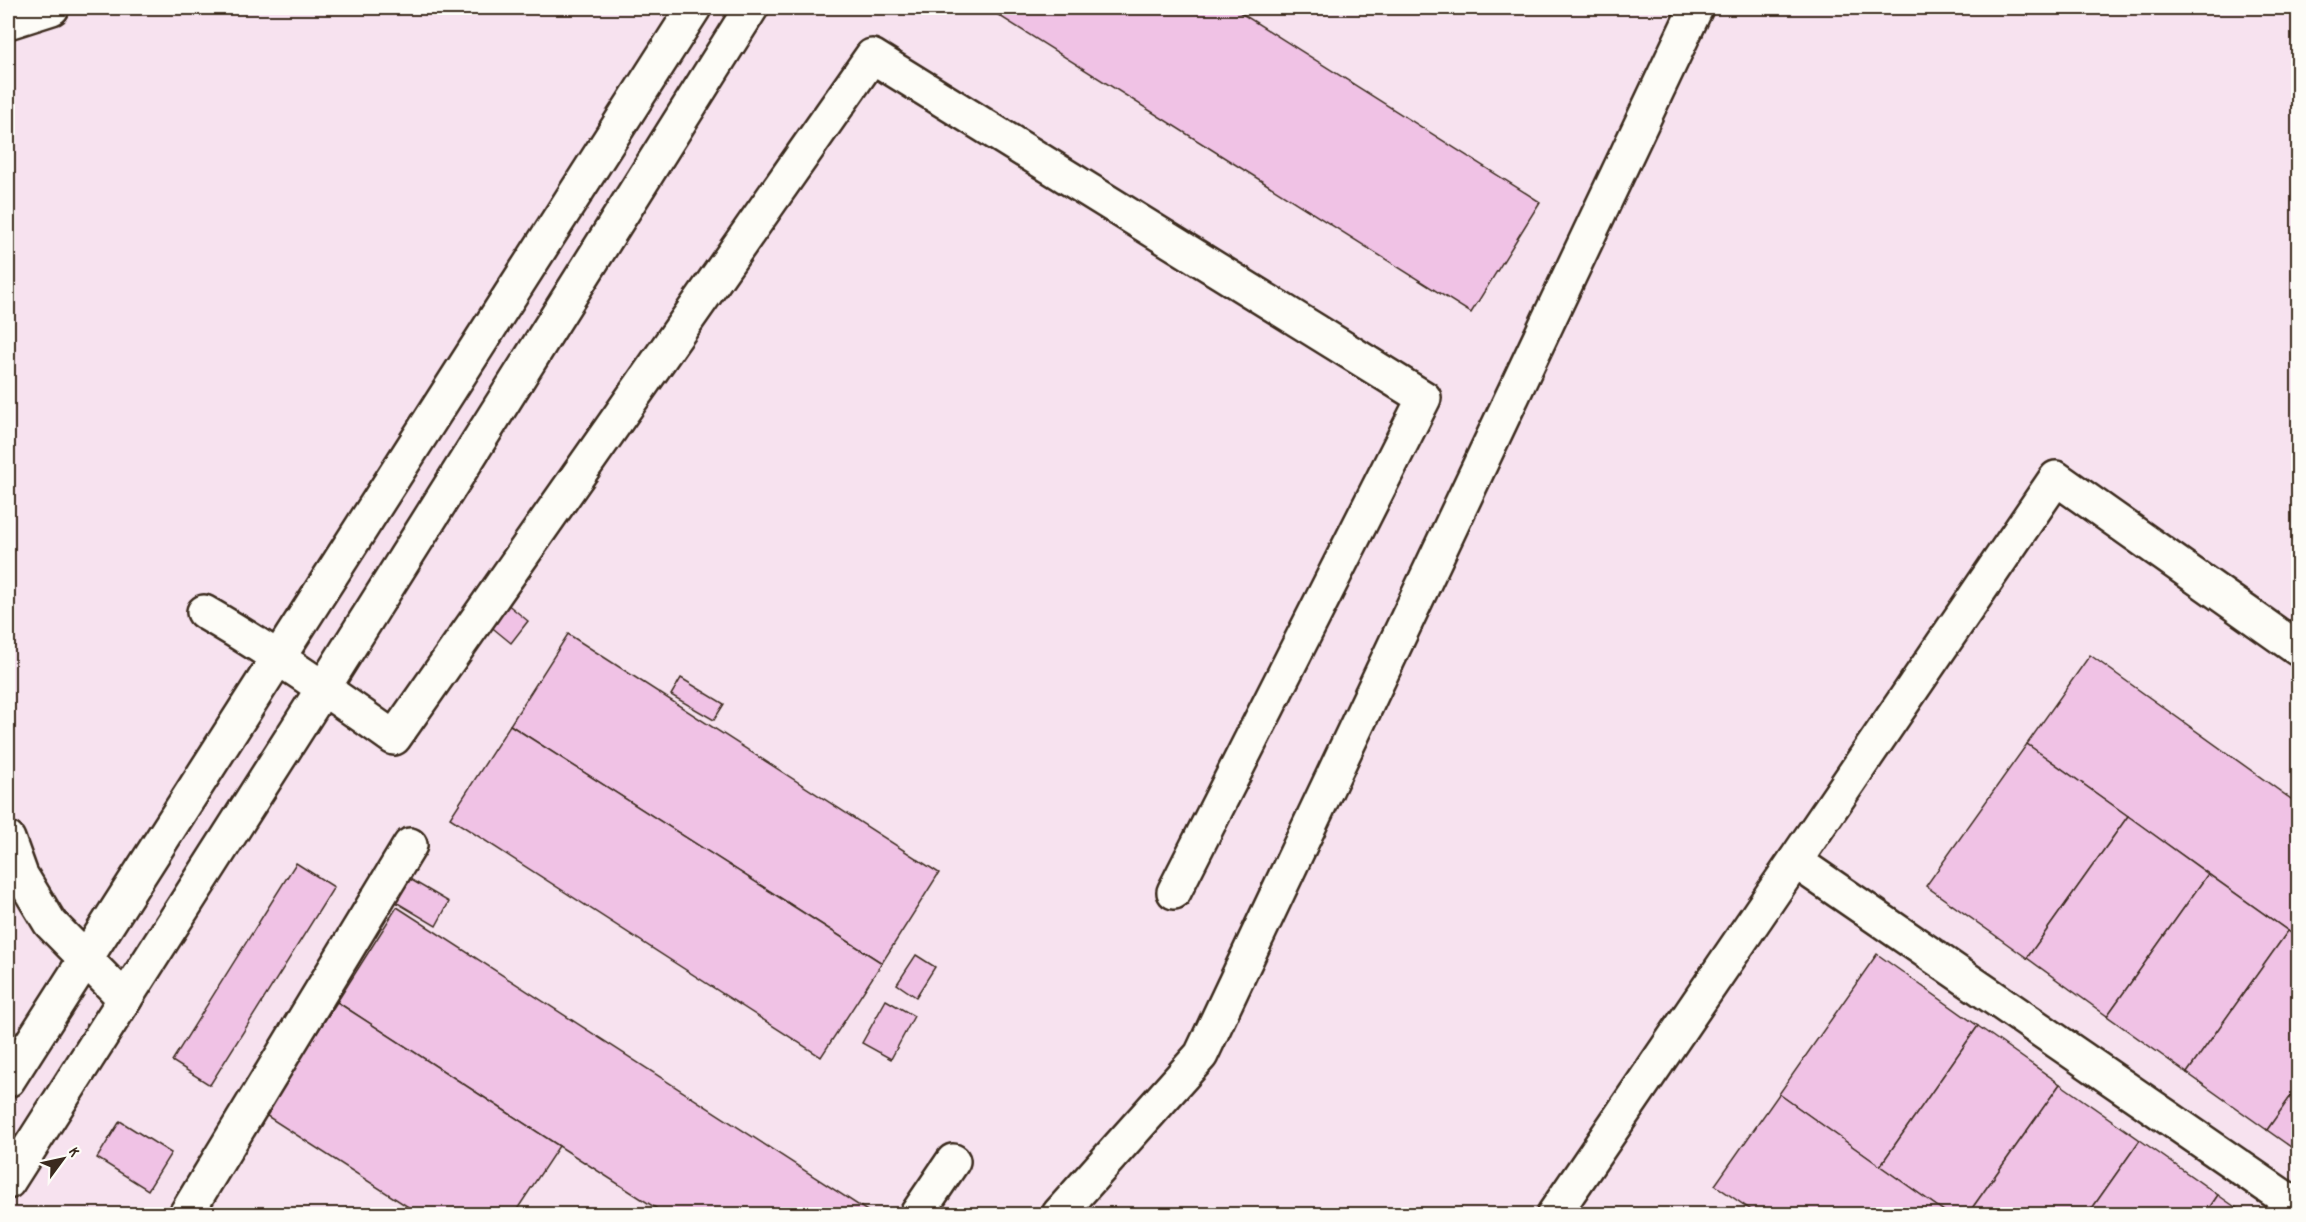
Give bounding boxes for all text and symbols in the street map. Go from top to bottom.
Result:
north arrow [33,1129,93,1189]
text: K [62,1143,85,1162]

